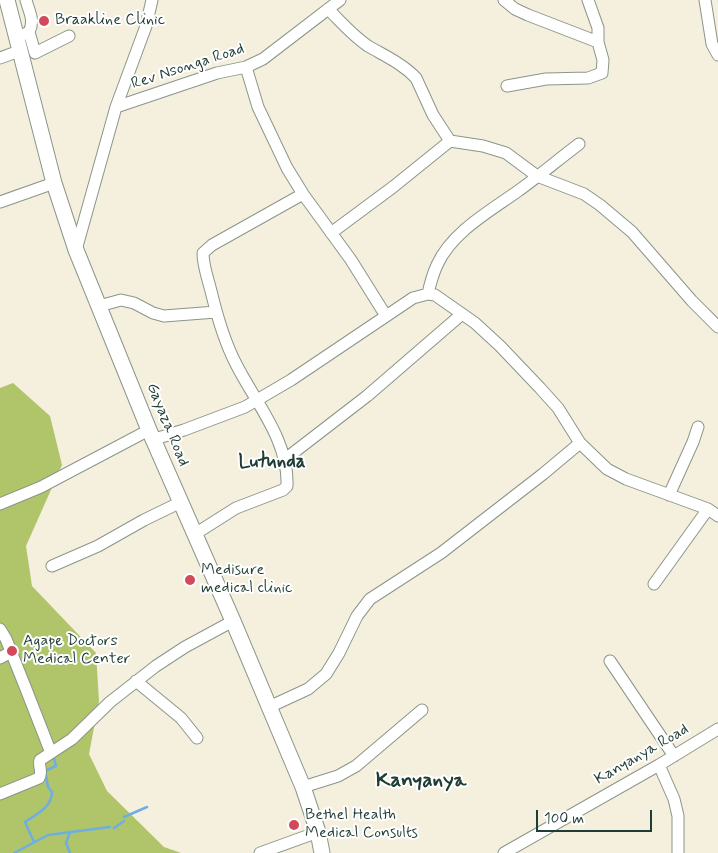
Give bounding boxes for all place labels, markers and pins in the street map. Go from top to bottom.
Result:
place label: Braakline Clinic [55,11,165,31]
marker: Braakline Clinic [37,14,51,28]
place label: Medisure medical clinic [201,561,292,599]
marker: Medisure medical clinic [183,573,197,587]
place label: Agape Doctors Medical Center [23,632,130,670]
marker: Agape Doctors Medical Center [5,644,19,658]
place label: Bethel Health Medical Consults [305,806,418,844]
marker: Bethel Health Medical Consults [287,818,301,832]

